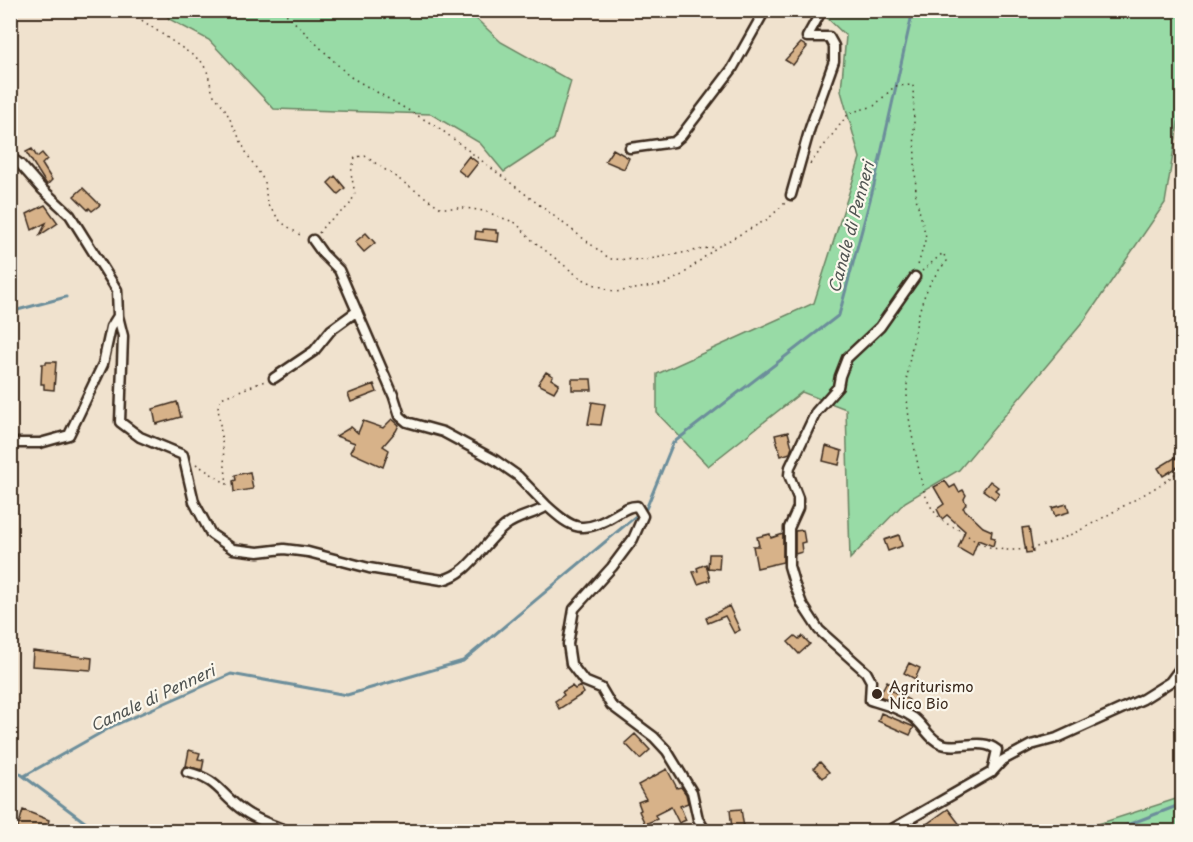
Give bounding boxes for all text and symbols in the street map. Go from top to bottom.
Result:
water label: Canale di Penneri [821,156,880,295]
water label: Canale di Penneri [86,656,221,736]
place label: Agriturismo Nico Bio [889,674,974,714]
marker: Agriturismo Nico Bio [870,687,884,701]

